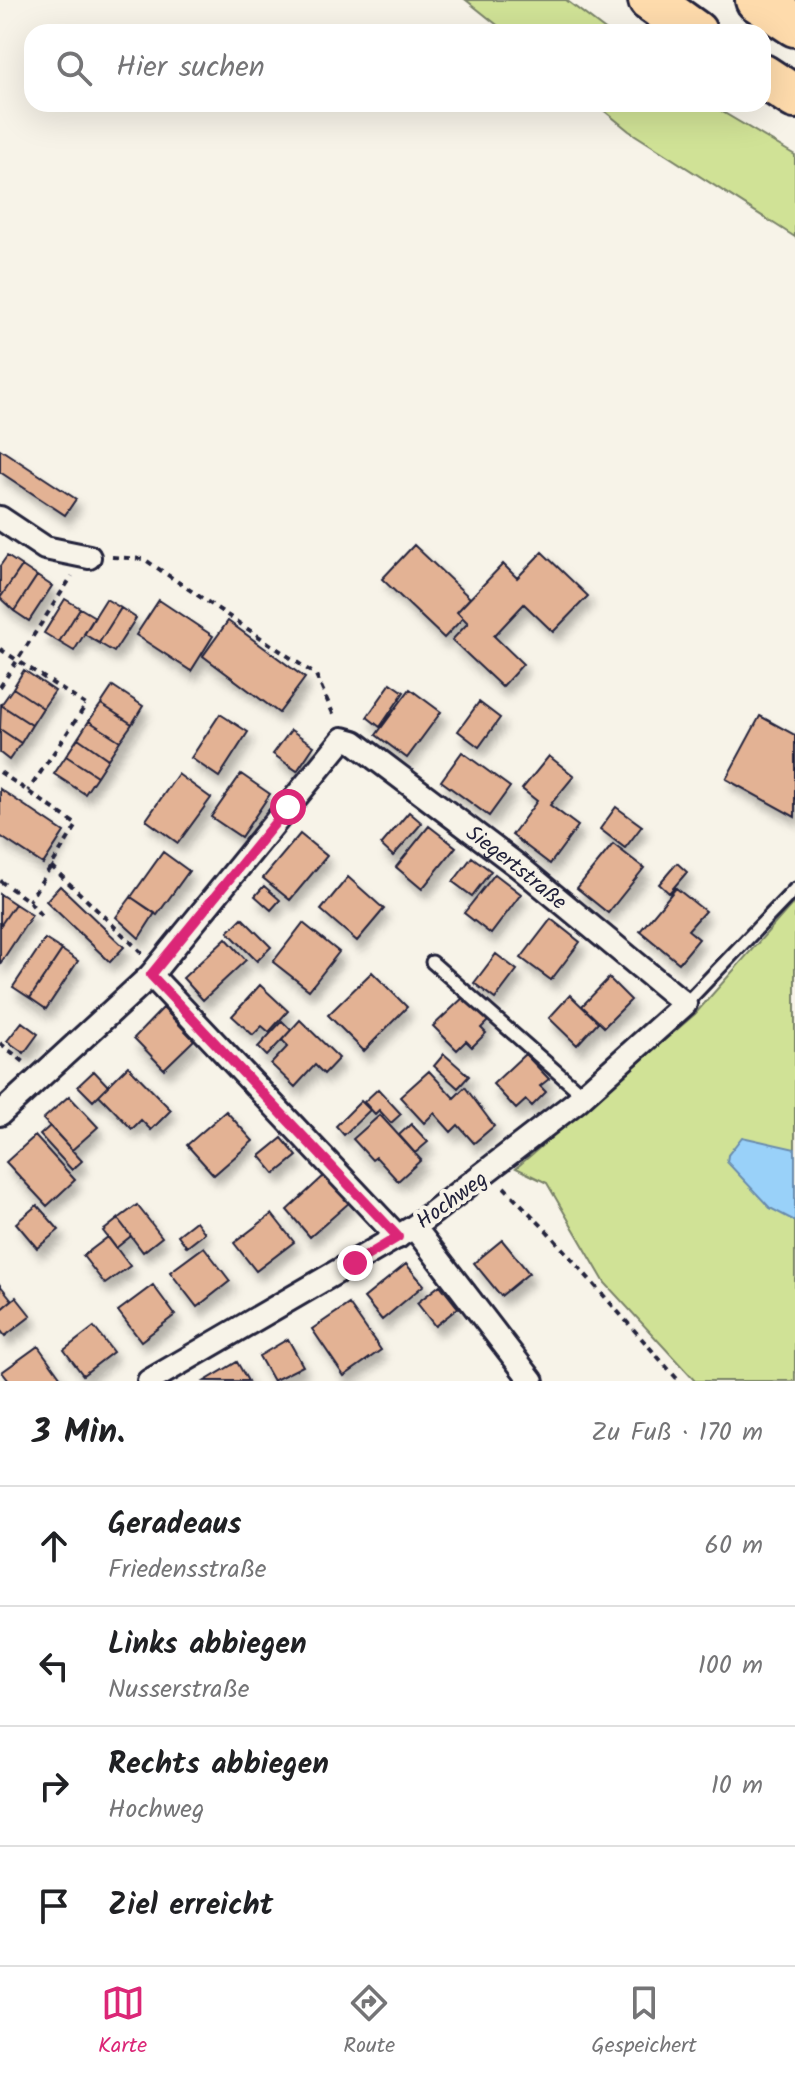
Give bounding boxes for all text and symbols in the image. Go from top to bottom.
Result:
search box [24,24,771,112]
text: Hier suchen [116,44,265,92]
icon: search [52,46,96,90]
route start [270,789,306,825]
street label: Siegertstraße [457,817,574,920]
street label: Hochweg [409,1163,496,1239]
route end [337,1245,373,1281]
text: 3 Min. [32,1406,125,1460]
text: Zu Fuß · 170 m [591,1412,763,1454]
text: Geradeaus [108,1501,241,1549]
icon: ahead [32,1524,76,1568]
text: 60 m [704,1525,763,1567]
text: Friedensstraße [108,1549,267,1591]
text: Links abbiegen [108,1621,307,1669]
icon: left [32,1644,76,1688]
text: 100 m [698,1645,763,1687]
text: Nusserstraße [108,1669,249,1711]
text: Rechts abbiegen [108,1741,329,1789]
icon: right [32,1764,76,1808]
text: 10 m [711,1765,763,1807]
text: Hochweg [108,1789,204,1831]
text: Ziel erreicht [108,1882,273,1930]
icon: arrive [32,1884,76,1928]
tab: Karte [98,1981,147,2064]
tab: Route [343,1981,395,2064]
tab: Gespeichert [591,1981,697,2064]

